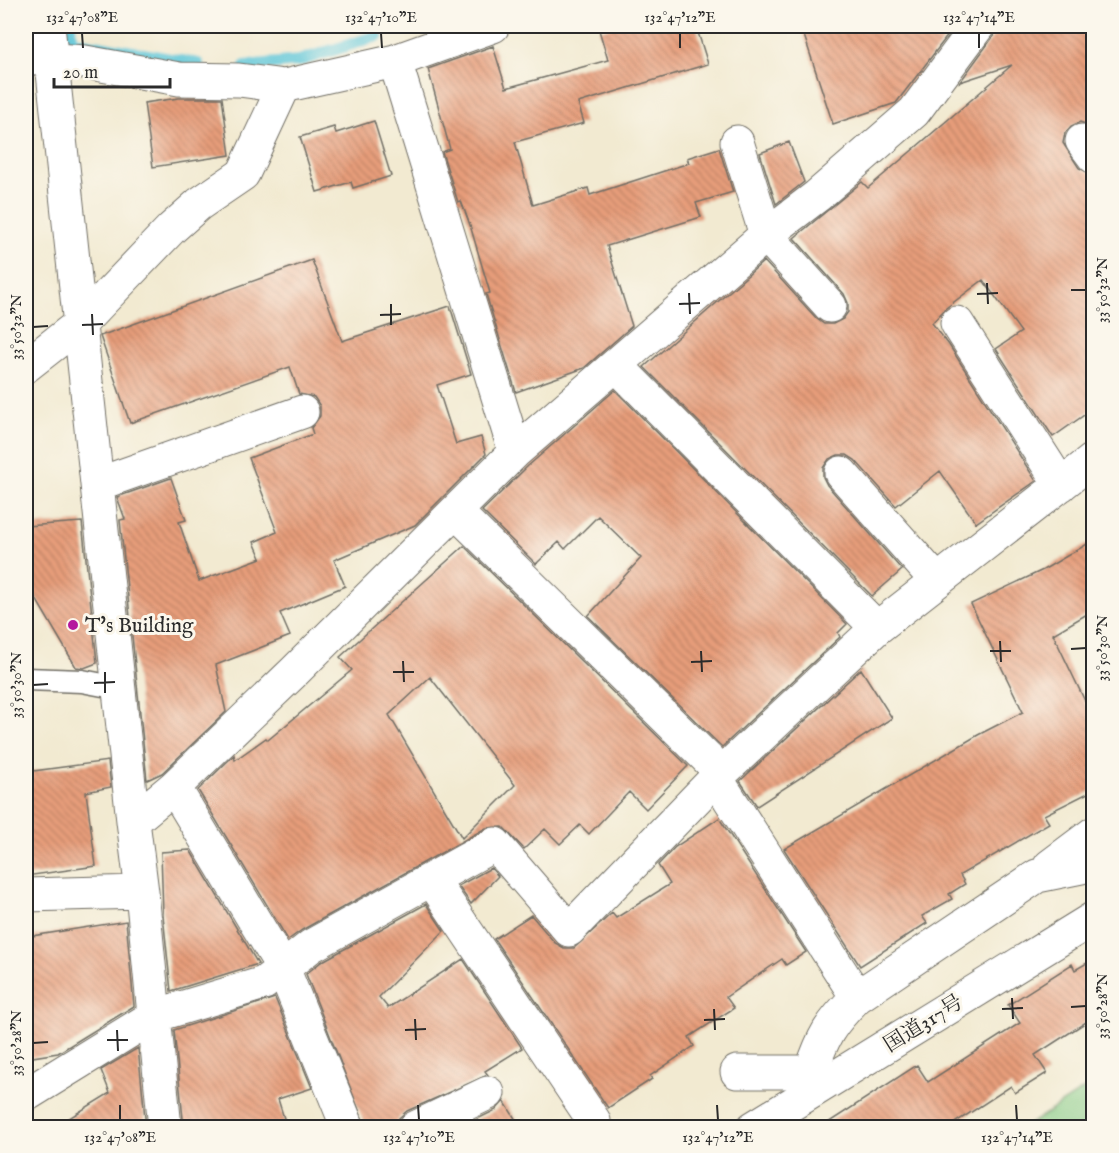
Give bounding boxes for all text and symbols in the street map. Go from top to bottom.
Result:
text: 132°47'08"E [46,8,118,27]
text: 132°47'10"E [345,8,417,27]
text: 132°47'12"E [644,8,716,27]
text: 132°47'14"E [943,8,1015,27]
scale bar [54,51,170,89]
text: 20 m [63,62,98,85]
text: 33°50'32"N [1093,257,1112,323]
text: 33°50'32"N [7,294,26,360]
place label: T's Building [85,613,194,640]
text: 33°50'30"N [1093,615,1112,681]
marker: T's Building [66,618,80,632]
text: 33°50'30"N [7,652,26,718]
text: 33°50'28"N [1093,973,1112,1039]
street label: 国道317号 [879,989,968,1059]
text: 33°50'28"N [7,1010,26,1076]
text: 132°47'08"E [84,1128,156,1147]
text: 132°47'10"E [383,1128,455,1147]
text: 132°47'12"E [682,1128,754,1147]
text: 132°47'14"E [981,1128,1053,1147]

